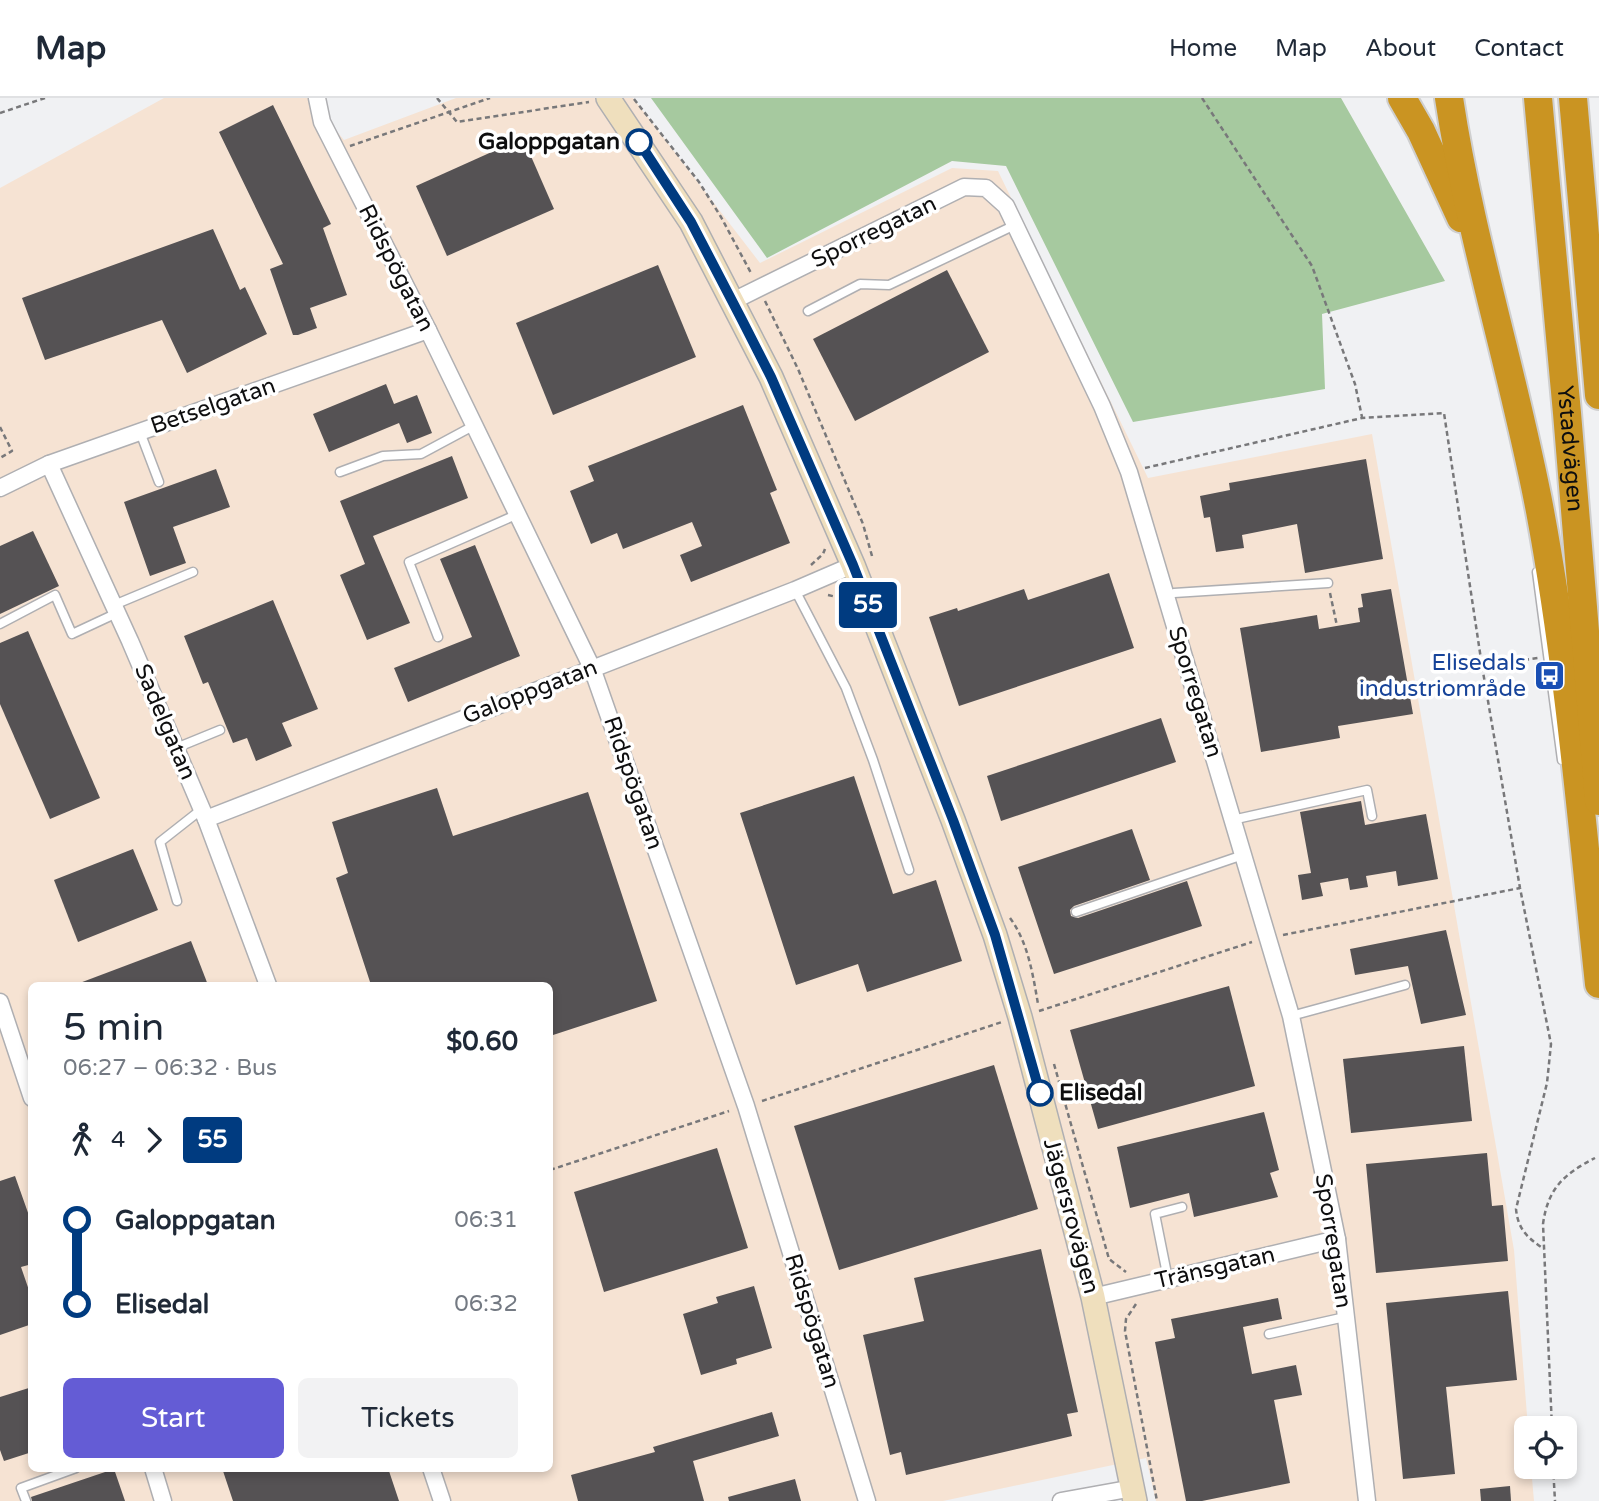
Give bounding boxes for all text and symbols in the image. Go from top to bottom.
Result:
text: Map [35,29,106,68]
text: Home [1169,34,1237,63]
text: Map [1275,34,1327,63]
text: About [1365,34,1436,63]
text: Contact [1474,34,1564,63]
place label: Galoppgatan [478,128,620,156]
marker: Galoppgatan [626,129,652,155]
street label: Sporregatan [807,190,941,274]
street label: Ridspögatan [352,200,440,336]
street label: Betselgatan [147,372,279,440]
street label: Ystadvägen [1551,384,1589,513]
line badge: 55 [836,582,900,628]
text: 55 [853,590,883,619]
street label: Sporregatan [1162,623,1228,761]
place label: Elisedals industriområde [1359,649,1526,703]
street label: Galoppgatan [459,653,601,731]
bus stop icon: Elisedals industriområde [1532,659,1566,693]
street label: Sadelgatan [128,660,202,784]
street label: Ridspögatan [597,713,669,853]
text: 5 min [63,1005,164,1051]
text: $0.60 [446,1026,518,1057]
text: 06:27 – 06:32 · Bus [63,1054,277,1082]
place label: Elisedal [1059,1079,1142,1107]
marker: Elisedal [1027,1080,1053,1106]
icon: walk [63,1121,101,1159]
icon: forward [135,1121,173,1159]
text: 55 [197,1125,228,1154]
text: 4 [111,1126,125,1154]
street label: Jägersrovägen [1037,1135,1105,1297]
street label: Sporregatan [1309,1172,1357,1310]
text: Galoppgatan [115,1205,275,1236]
text: 06:31 [454,1206,518,1234]
street label: Tränsgatan [1152,1241,1278,1295]
street label: Ridspögatan [778,1250,846,1392]
text: Elisedal [115,1289,209,1320]
text: 06:32 [454,1290,518,1318]
button: Start [63,1378,284,1458]
button: Tickets [298,1378,518,1458]
map controls [1514,1416,1577,1479]
button: locate [1514,1416,1577,1479]

